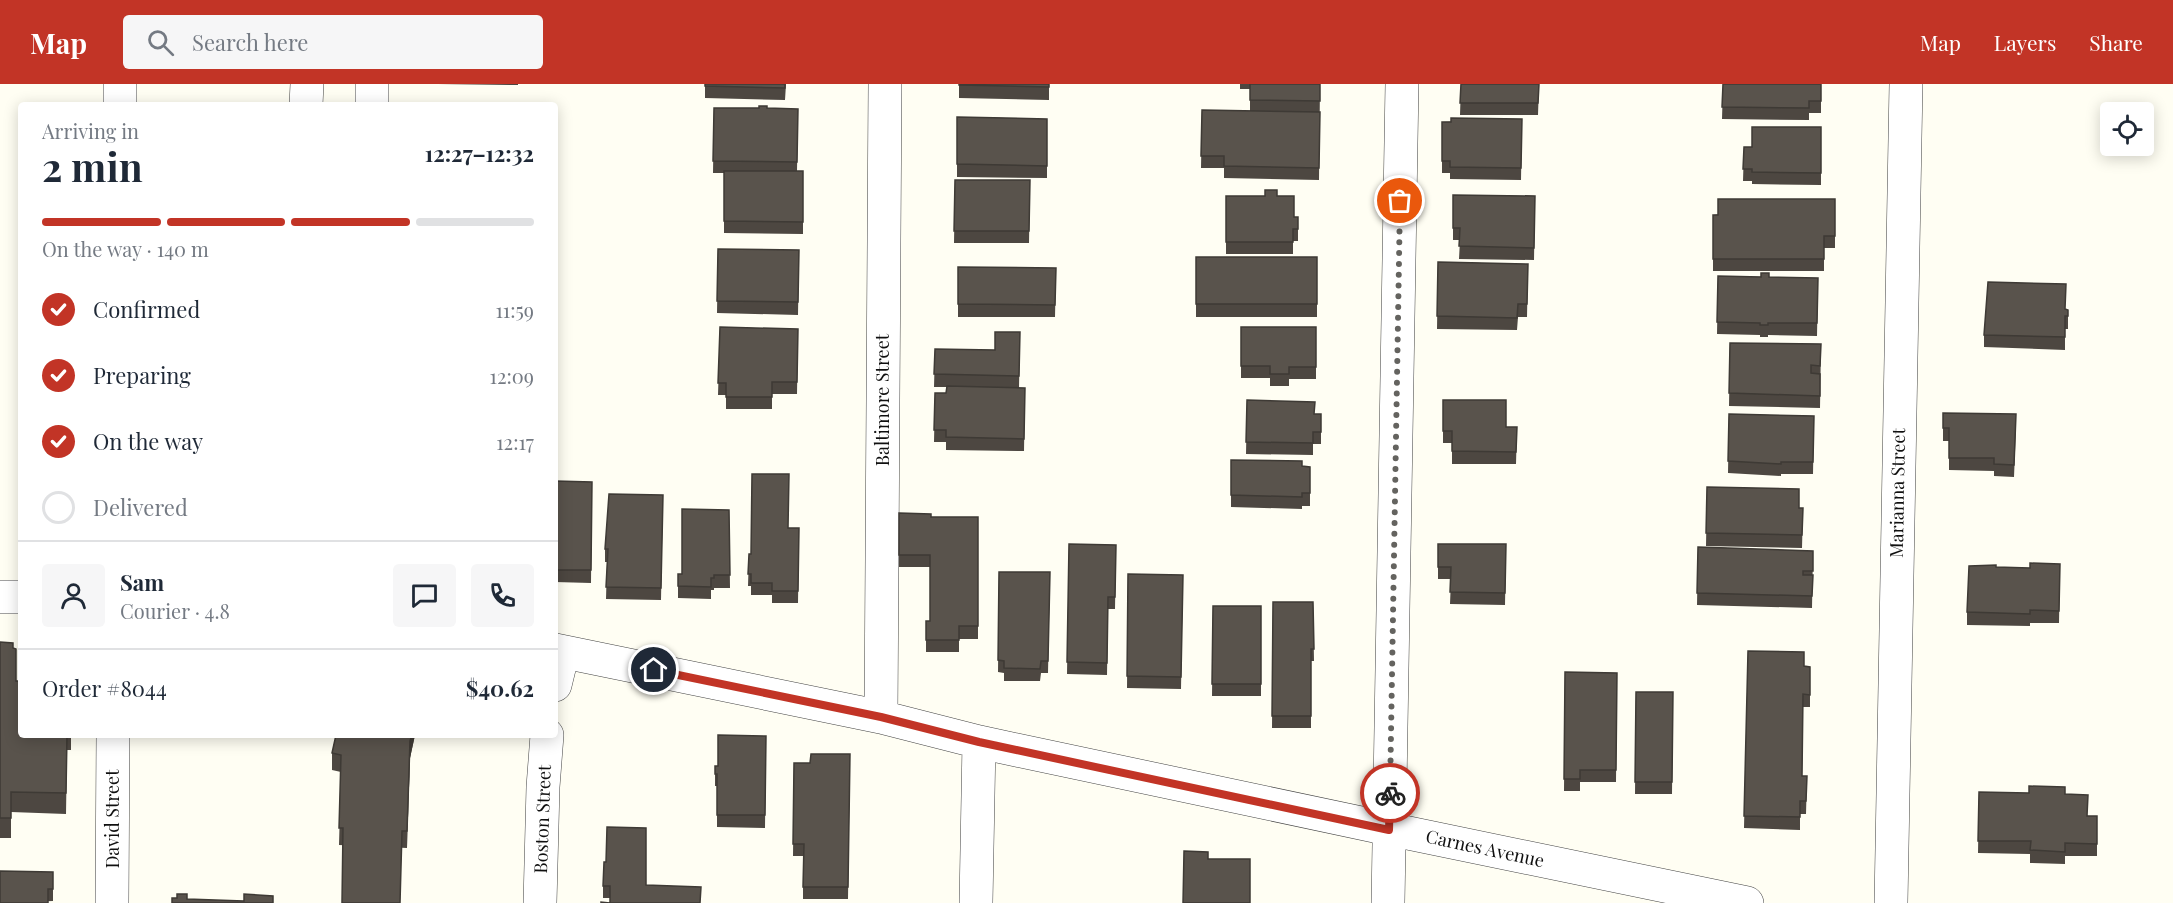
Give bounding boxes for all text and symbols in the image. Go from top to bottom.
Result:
search box [123,15,543,69]
text: Map [30,24,87,61]
icon: search [144,26,177,59]
text: Search here [192,27,308,57]
text: Map [1920,28,1961,56]
text: Layers [1994,28,2056,56]
text: Share [2089,28,2143,56]
map controls [2100,102,2154,156]
button: locate [2100,102,2154,156]
text: Arriving in [42,117,139,144]
text: 12:27–12:32 [425,138,534,168]
text: 2 min [42,140,143,192]
pin [1374,175,1425,226]
icon: bag [1383,184,1416,217]
text: On the way · 140 m [42,235,209,262]
icon: check [42,293,75,326]
text: Confirmed [93,294,200,324]
text: 11:59 [495,296,534,323]
street label: Baltimore Street [870,333,894,466]
icon: check [42,359,75,392]
text: Preparing [93,360,191,390]
text: 12:09 [490,362,534,389]
icon: check [42,425,75,458]
text: On the way [93,426,203,456]
street label: Marianna Street [1884,427,1910,558]
text: 12:17 [496,428,534,455]
text: Delivered [93,492,188,522]
button: person [42,564,105,627]
button: chat [393,564,456,627]
button: phone [471,564,534,627]
text: Sam [120,567,164,597]
text: Courier · 4.8 [120,597,230,624]
pin [628,644,679,695]
icon: home [637,653,670,686]
text: Order #8044 [42,673,167,703]
text: $40.62 [466,673,534,703]
street label: Boston Street [528,763,556,874]
courier [1360,763,1420,823]
street label: David Street [100,769,124,869]
icon: bike [1374,777,1407,810]
street label: Carnes Avenue [1424,824,1547,872]

